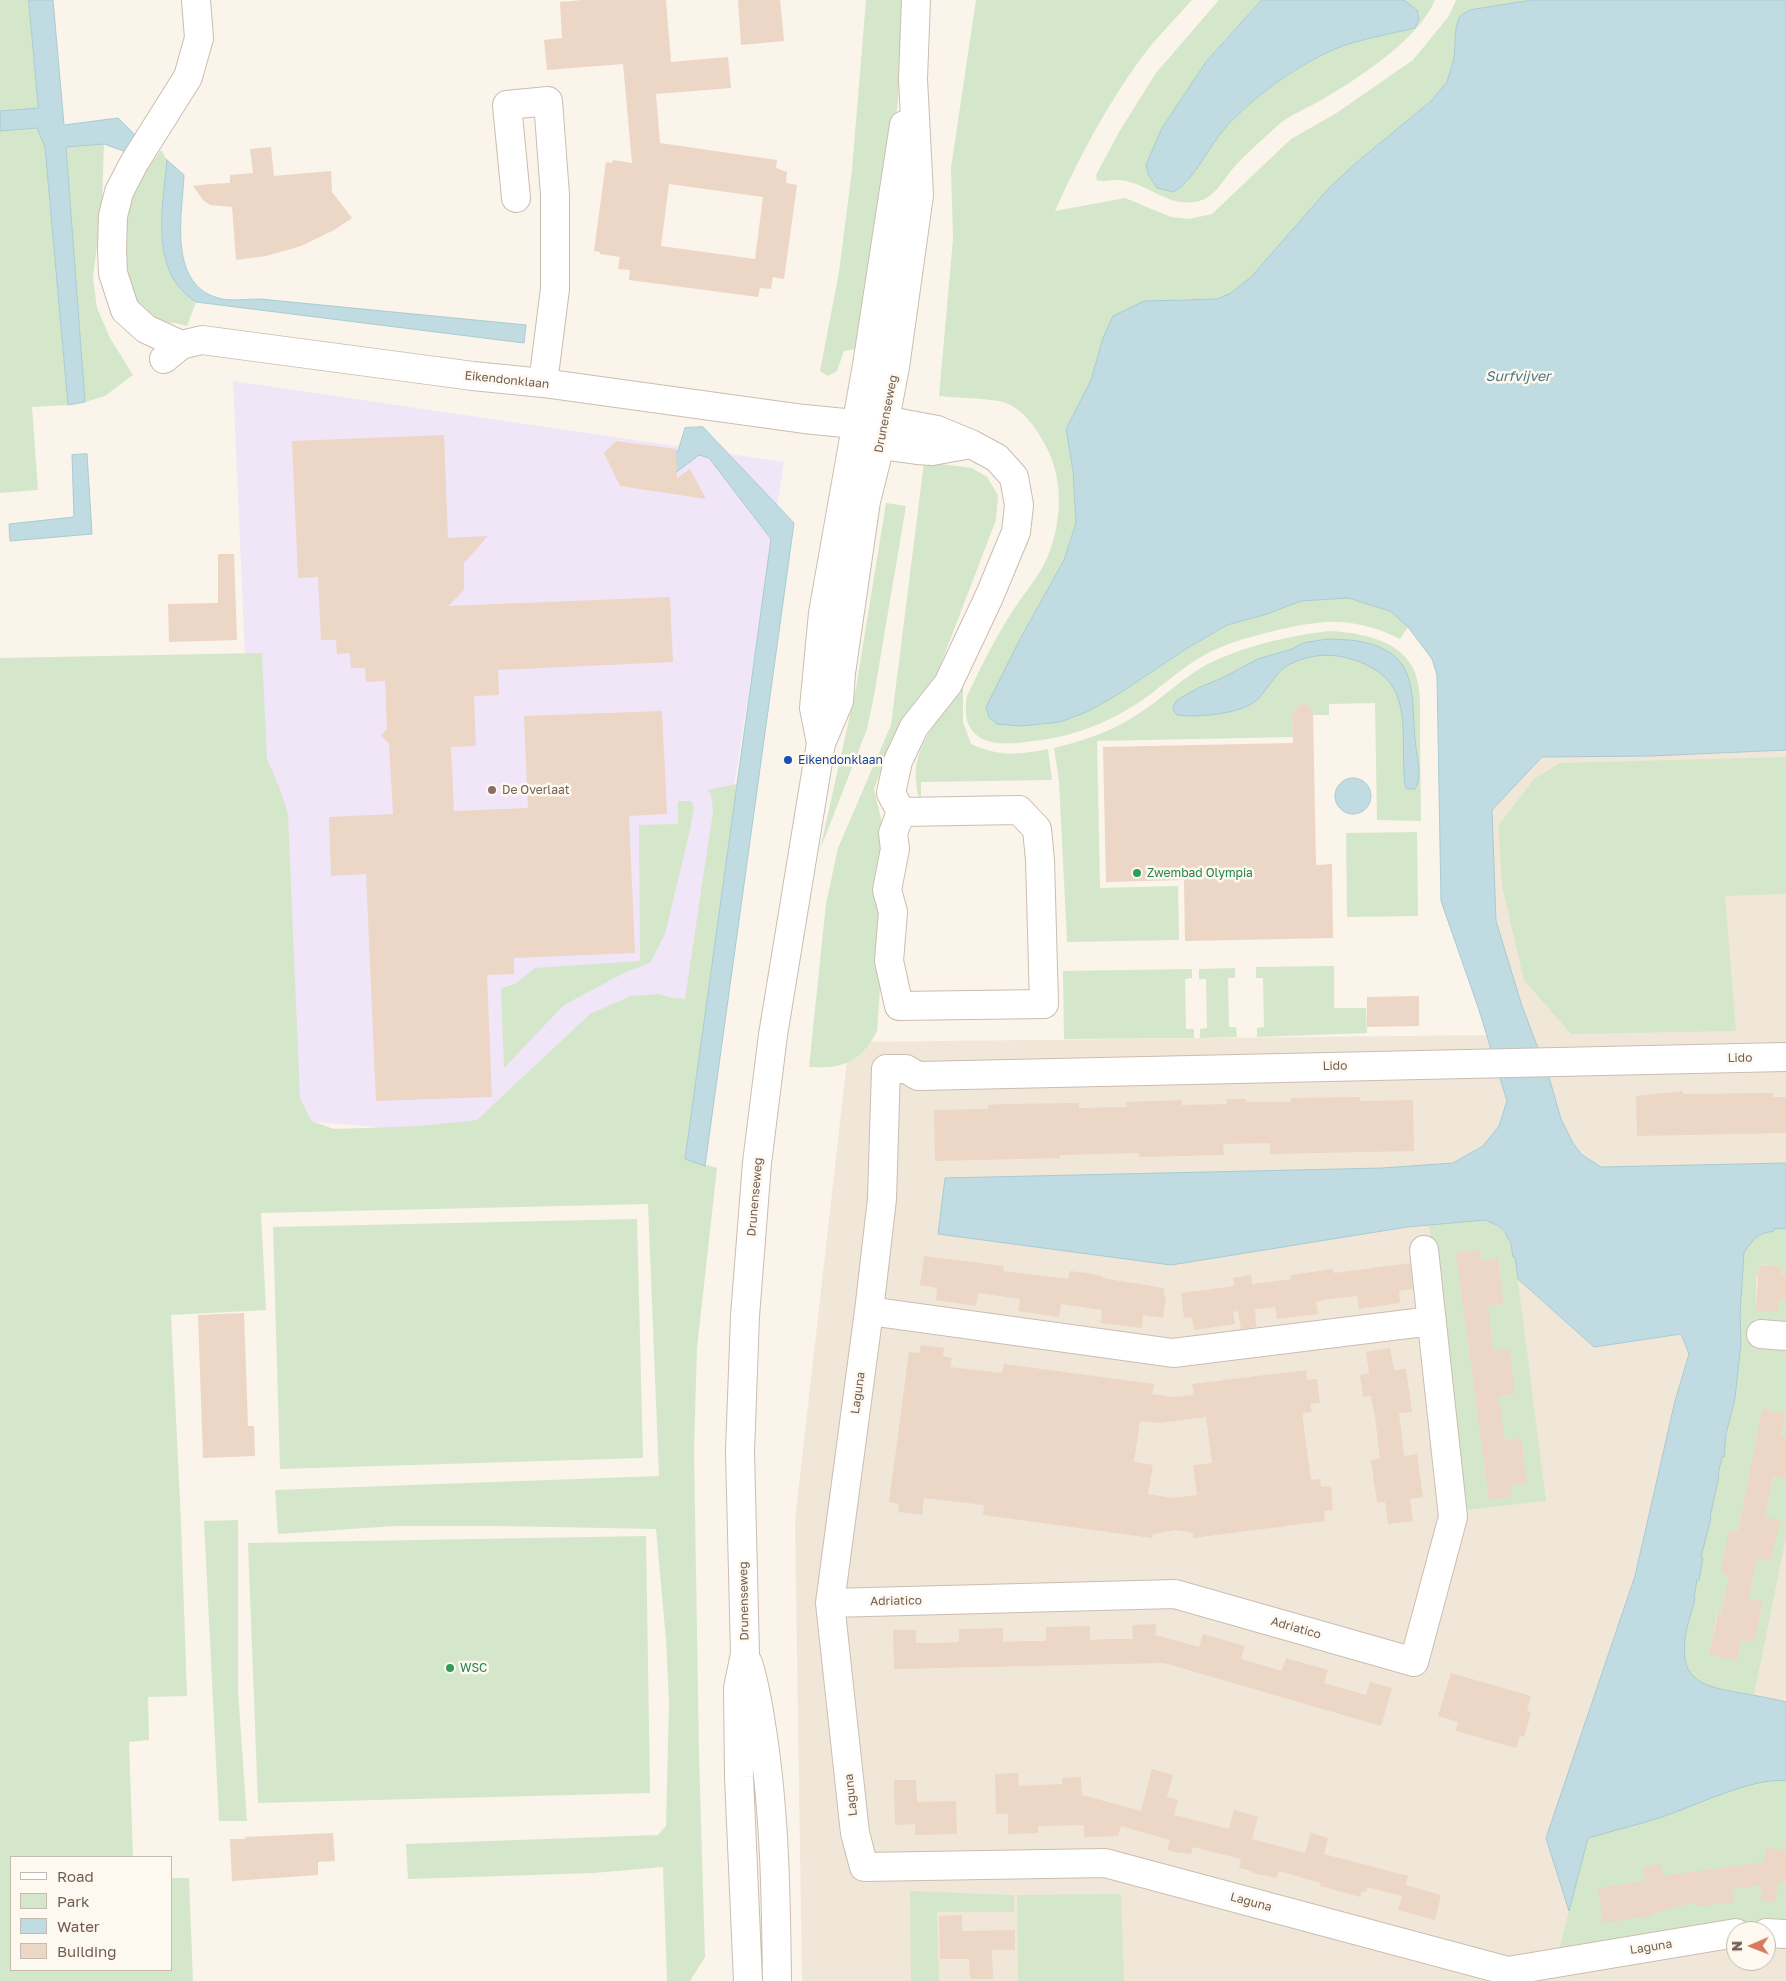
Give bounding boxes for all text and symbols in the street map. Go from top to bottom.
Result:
street label: Eikendonklaan [464,368,550,392]
water label: Surfvijver [1485,369,1551,385]
street label: Drunenseweg [871,374,901,454]
place label: Eikendonklaan [798,753,883,767]
marker: Eikendonklaan [782,754,794,766]
place label: De Overlaat [502,783,569,797]
marker: De Overlaat [486,784,498,796]
place label: Zwembad Olympia [1147,866,1253,880]
marker: Zwembad Olympia [1131,867,1143,879]
street label: Lido [1728,1051,1752,1065]
street label: Lido [1323,1059,1347,1073]
street label: Drunenseweg [744,1157,766,1237]
street label: Laguna [848,1371,868,1415]
street label: Drunenseweg [736,1561,752,1641]
street label: Adriatico [870,1593,922,1609]
street label: Adriatico [1269,1614,1323,1642]
place label: WSC [460,1661,487,1675]
marker: WSC [444,1662,456,1674]
street label: Laguna [842,1773,860,1817]
legend [10,1856,172,1971]
text: Road [57,1867,94,1885]
street label: Laguna [1229,1890,1273,1914]
text: Park [57,1892,89,1910]
text: Water [57,1917,100,1935]
north arrow [1726,1921,1776,1971]
street label: Laguna [1629,1937,1673,1957]
text: N [1728,1941,1745,1952]
text: Building [57,1942,117,1960]

